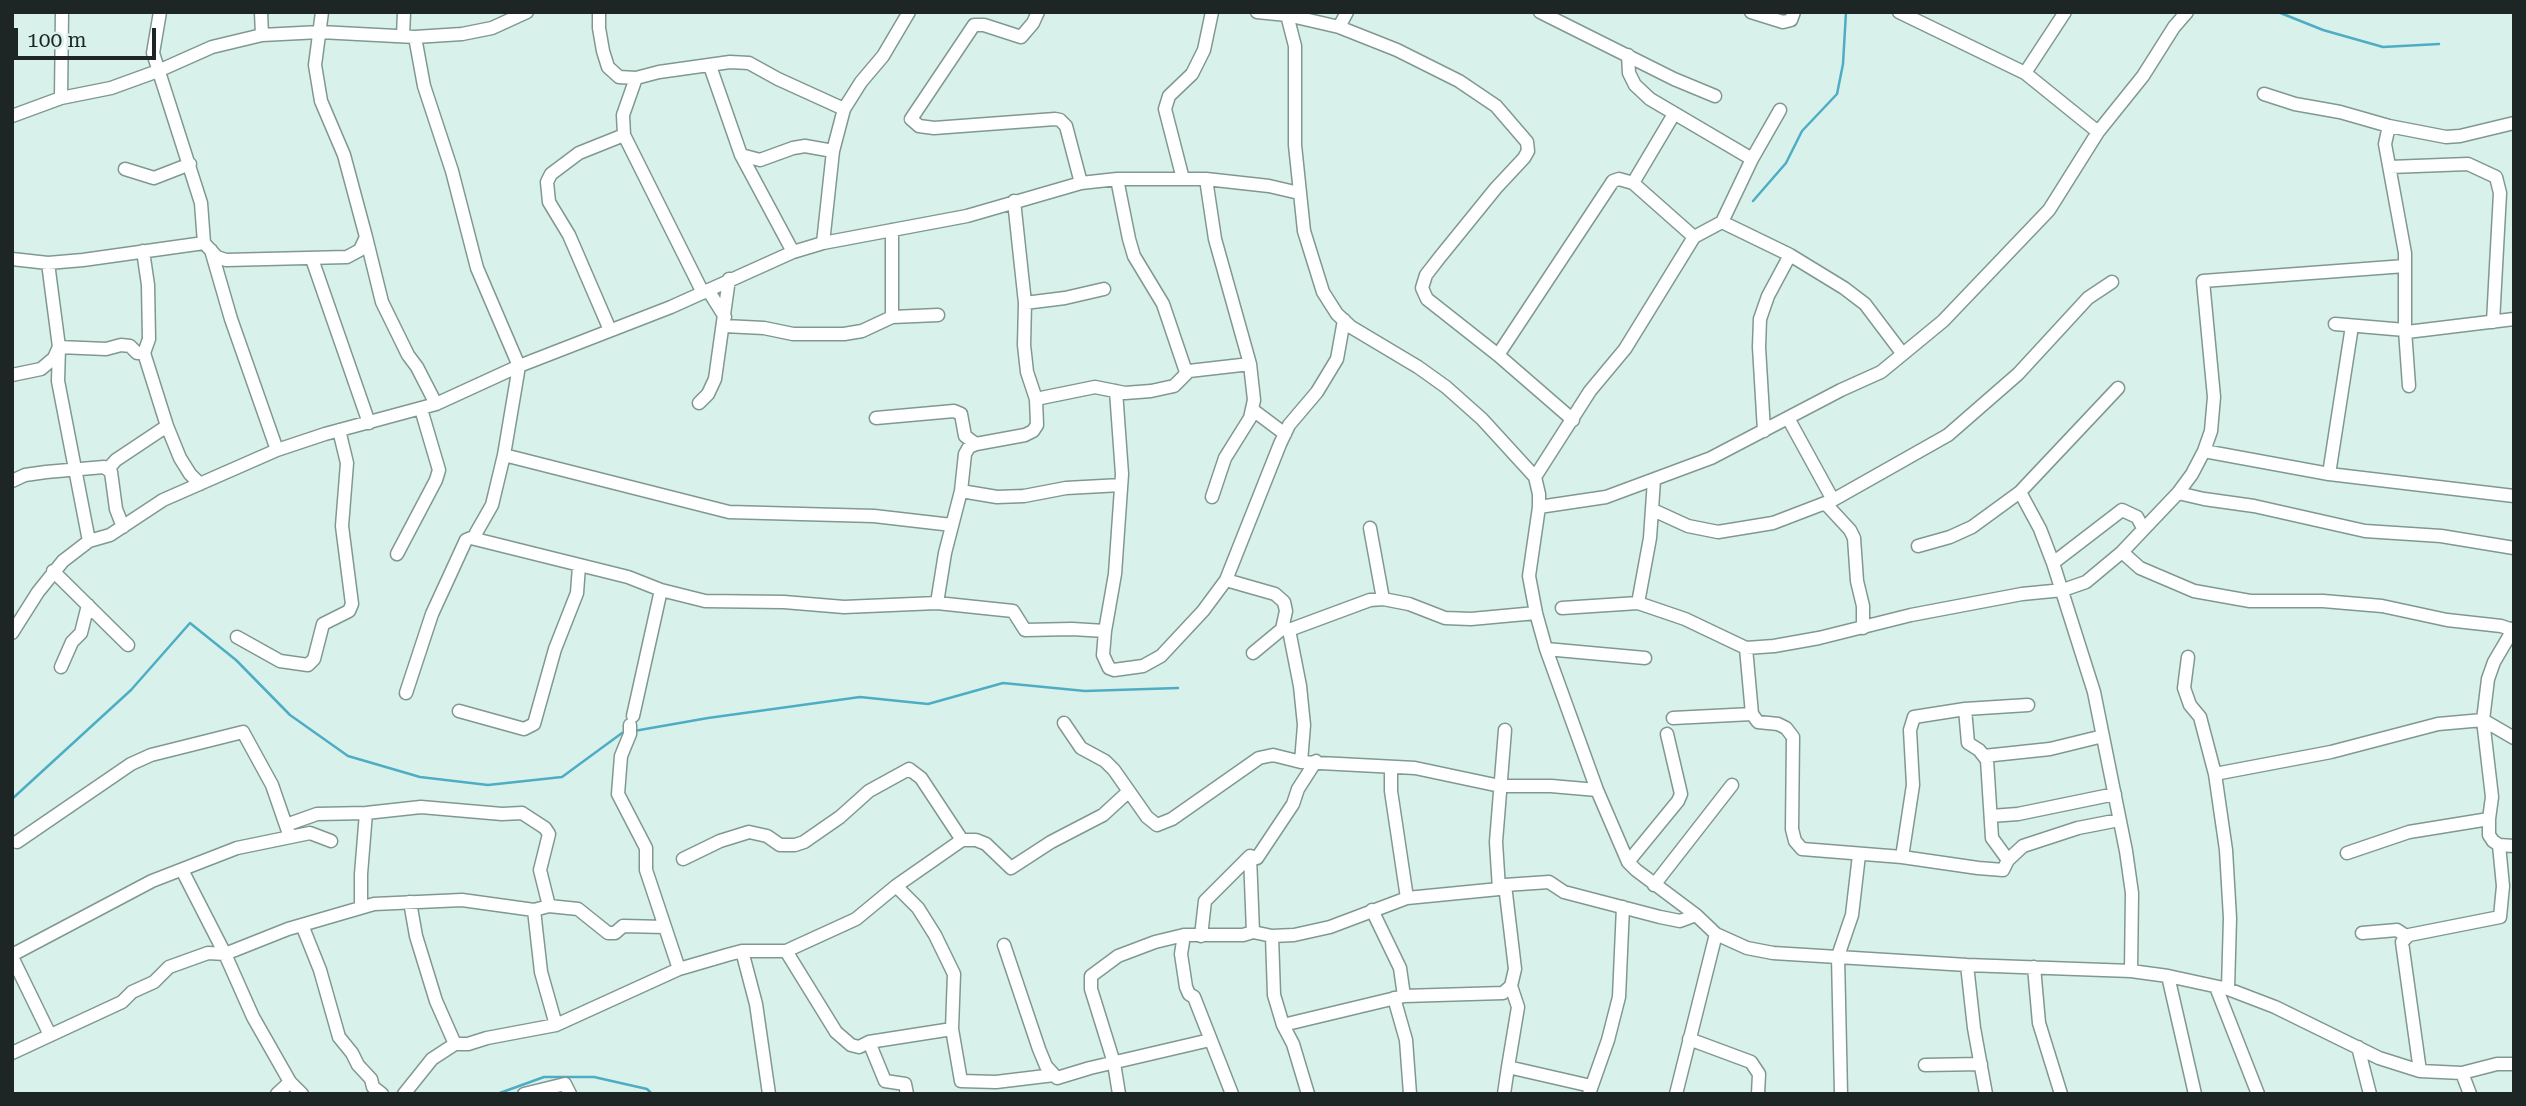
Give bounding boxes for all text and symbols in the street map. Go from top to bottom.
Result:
scale bar [18,14,159,58]
text: 100 m [27,28,87,52]

